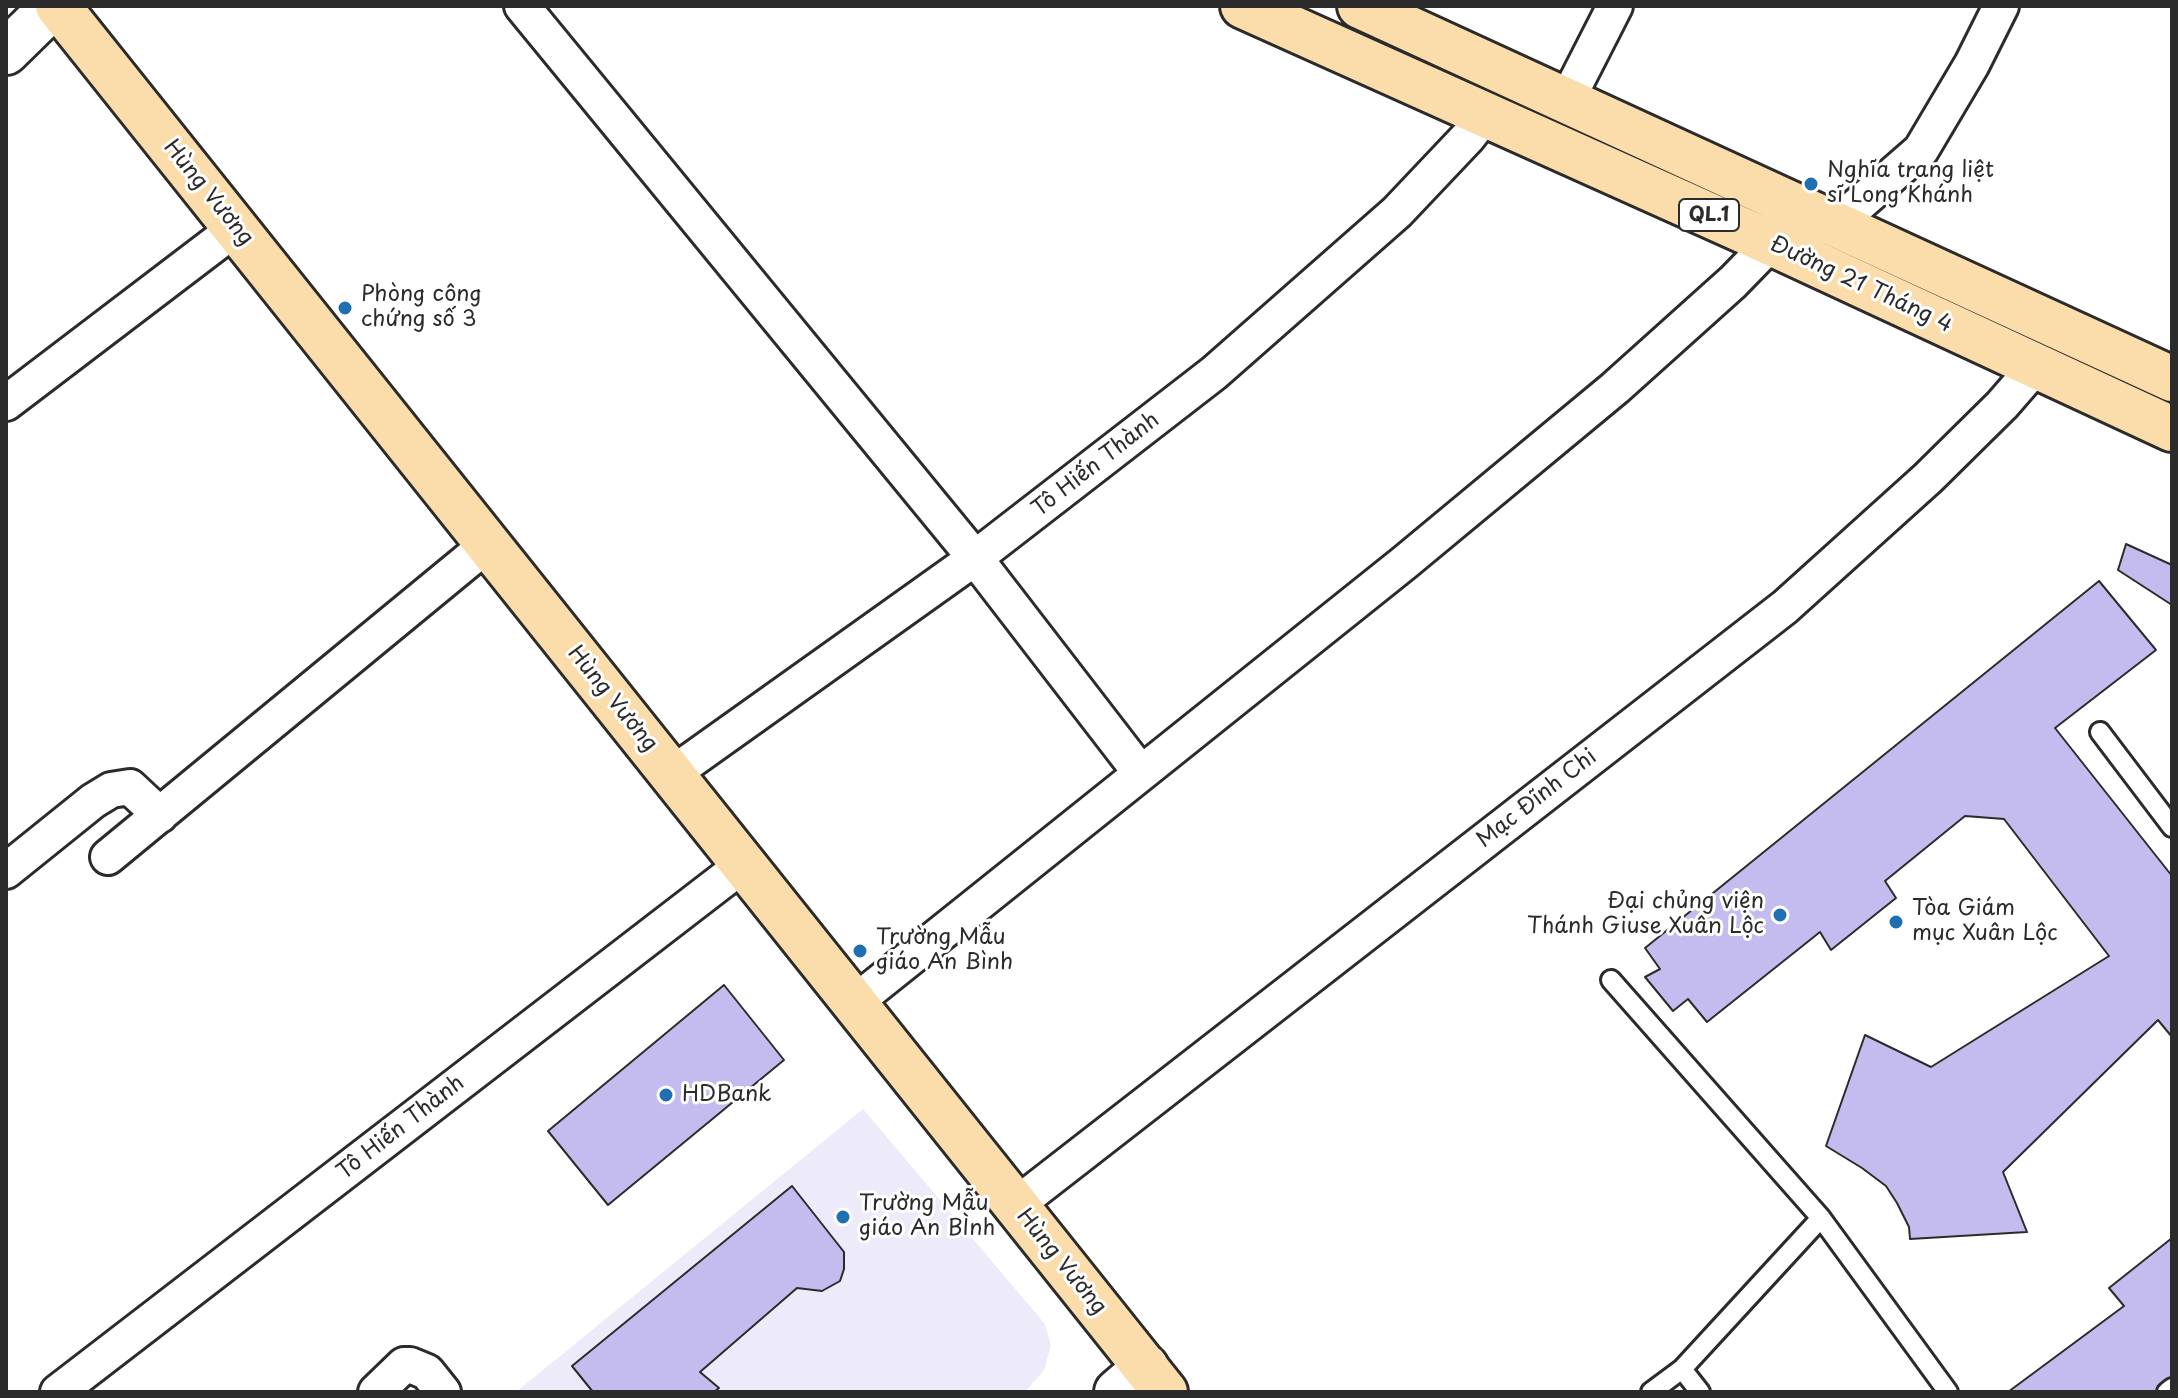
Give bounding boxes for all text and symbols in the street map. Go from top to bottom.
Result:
street label: Hùng Vương [157,135,259,251]
place label: Nghĩa trang liệt sĩ Long Khánh [1827,158,1994,210]
marker: Nghĩa trang liệt sĩ Long Khánh [1802,175,1820,193]
road number: QL.1 [1679,199,1739,231]
street label: Đường 21 Tháng 4 [1766,231,1956,339]
place label: Phòng công chứng số 3 [361,282,482,334]
marker: Phòng công chứng số 3 [336,299,354,317]
street label: Tô Hiến Thành [1027,407,1165,523]
street label: Hùng Vương [561,641,663,757]
street label: Mạc Đĩnh Chi [1472,744,1602,854]
place label: Đại chủng viện Thánh Giuse Xuân Lộc [1527,889,1764,940]
place label: Tòa Giám mục Xuân Lộc [1912,896,2058,948]
marker: Đại chủng viện Thánh Giuse Xuân Lộc [1771,906,1789,924]
marker: Tòa Giám mục Xuân Lộc [1887,913,1905,931]
place label: Trường Mẫu giáo An Bình [876,925,1013,976]
marker: Trường Mẫu giáo An Bình [851,942,869,960]
street label: Tô Hiến Thành [332,1070,470,1186]
place label: HDBank [682,1082,771,1108]
marker: HDBank [657,1086,675,1104]
place label: Trường Mẫu giáo An BÌnh [859,1191,995,1242]
street label: Hùng Vương [1010,1204,1112,1320]
marker: Trường Mẫu giáo An BÌnh [834,1208,852,1226]

